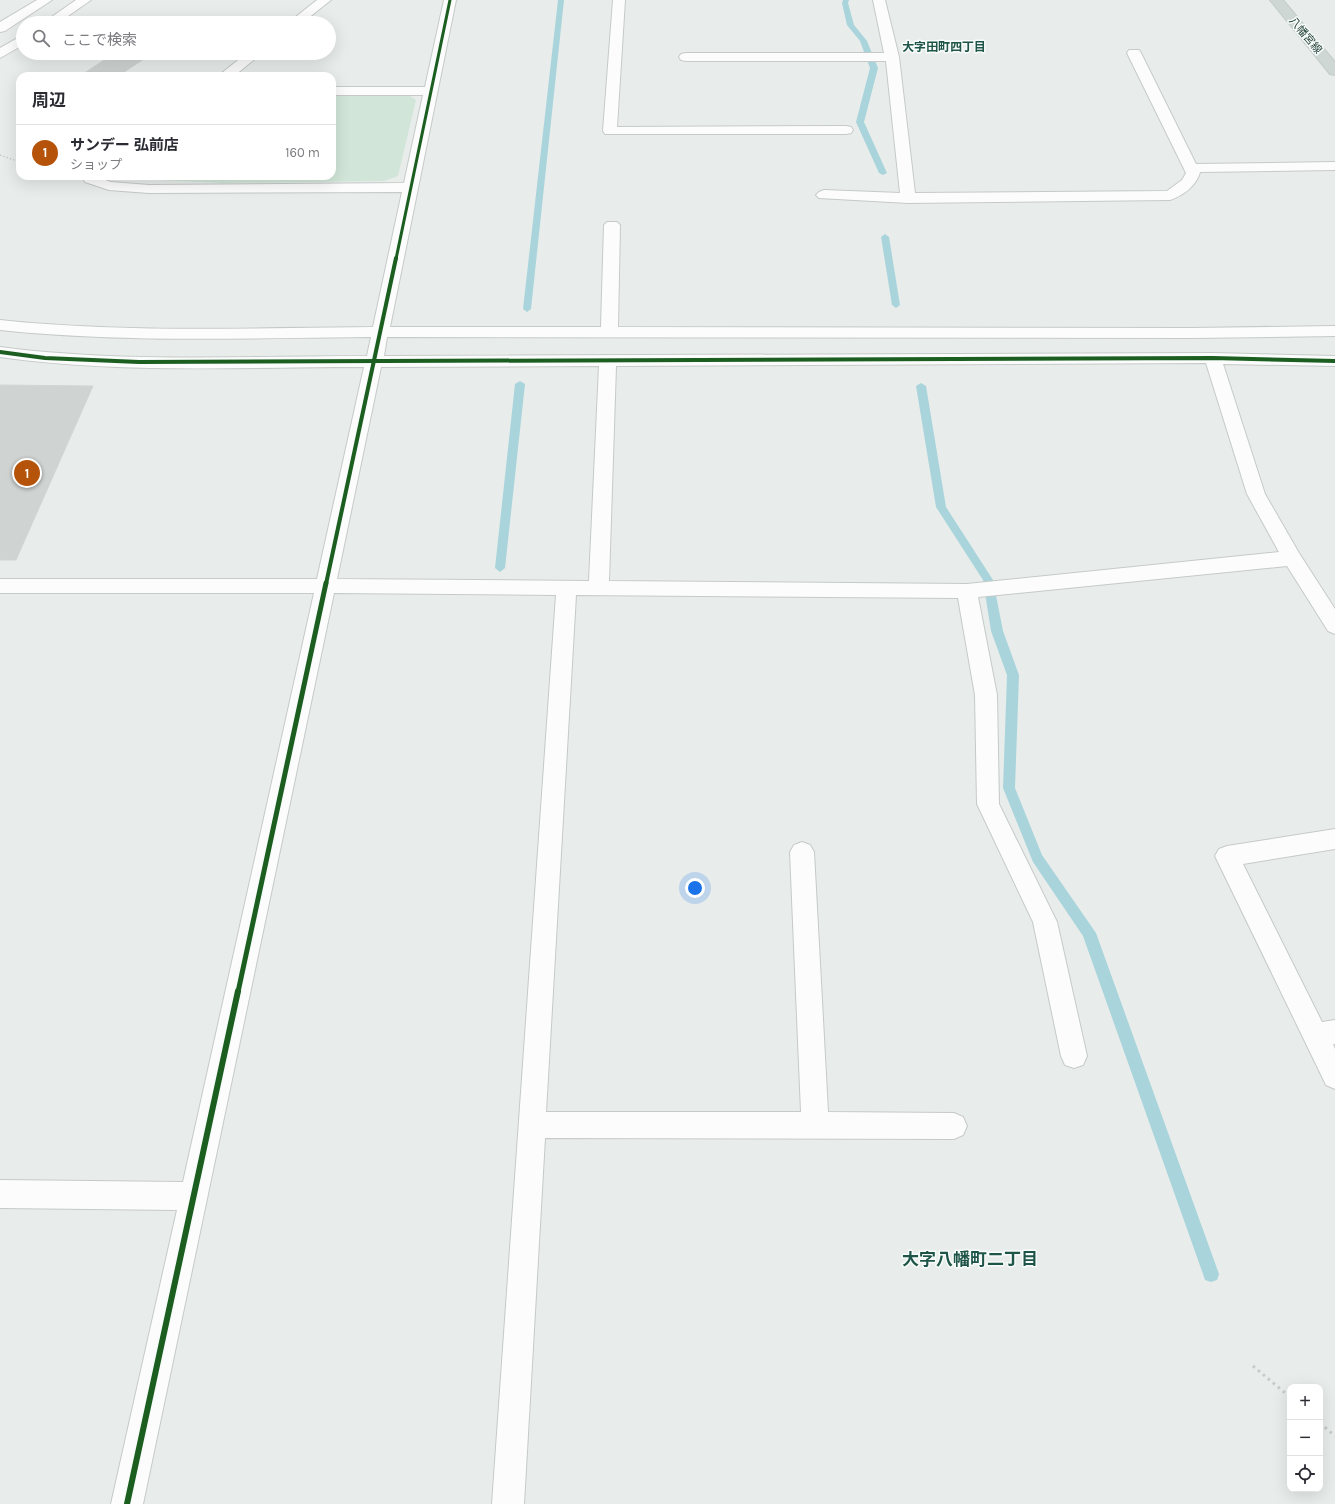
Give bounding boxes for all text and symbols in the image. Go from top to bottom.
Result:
street label: 八幡宮線 [1286,14,1325,56]
search box [16,16,336,60]
icon: search [30,27,52,49]
text: ここで検索 [62,31,137,49]
district label: 大字田町四丁目 [902,40,986,54]
text: 周辺 [32,90,66,110]
text: サンデー 弘前店 [70,136,179,154]
text: 1 [43,145,47,160]
text: 160 m [285,145,320,160]
text: ショップ [70,157,122,172]
pin: 1 [14,458,40,488]
your location [685,878,705,898]
district label: 大字八幡町二丁目 [902,1249,1038,1269]
map controls [1287,1384,1323,1492]
button: + [1287,1384,1323,1420]
button: − [1287,1420,1323,1456]
button: locate [1287,1456,1323,1492]

